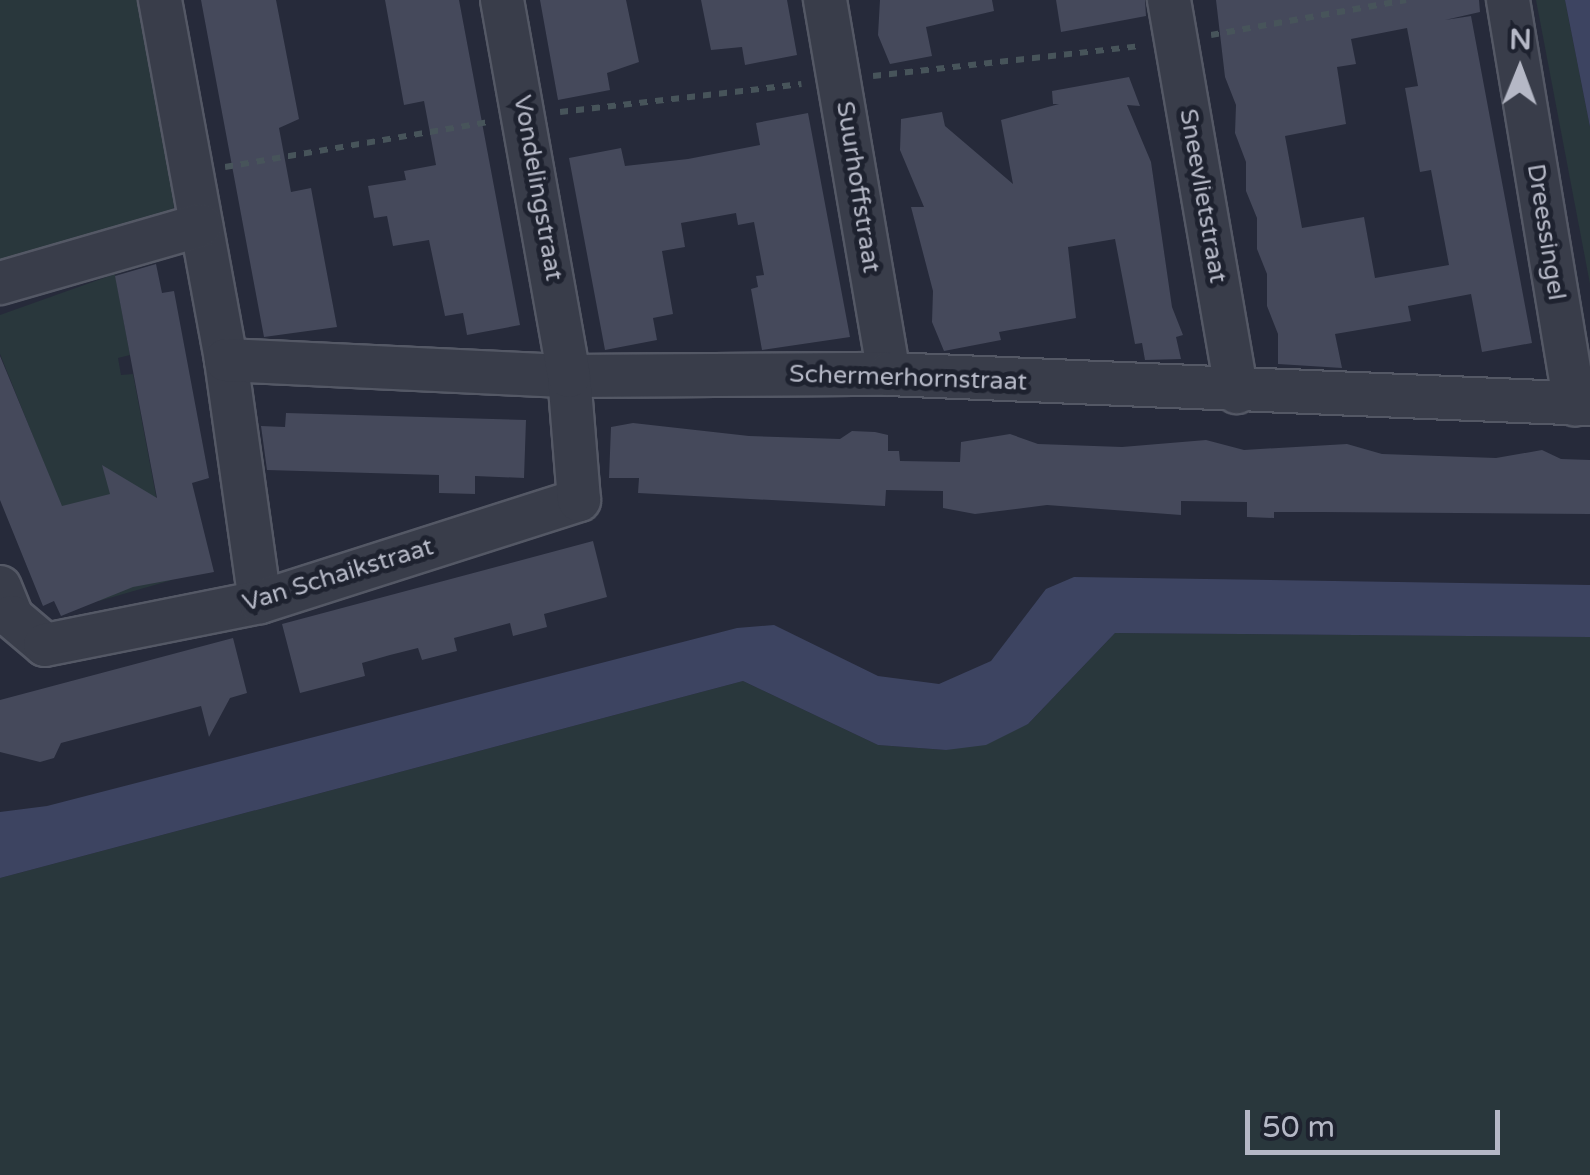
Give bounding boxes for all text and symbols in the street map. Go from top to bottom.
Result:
north arrow [1470,20,1570,120]
text: N [1509,23,1532,57]
street label: Vondelingstraat [507,93,569,283]
street label: Suurhoffstraat [830,99,886,275]
street label: Sneevlietstraat [1173,107,1233,285]
street label: Dreessingel [1520,162,1572,302]
street label: Schermerhornstraat [789,359,1027,397]
street label: Van Schaikstraat [239,532,437,618]
scale bar [1250,1090,1505,1152]
text: 50 m [1262,1109,1335,1146]

